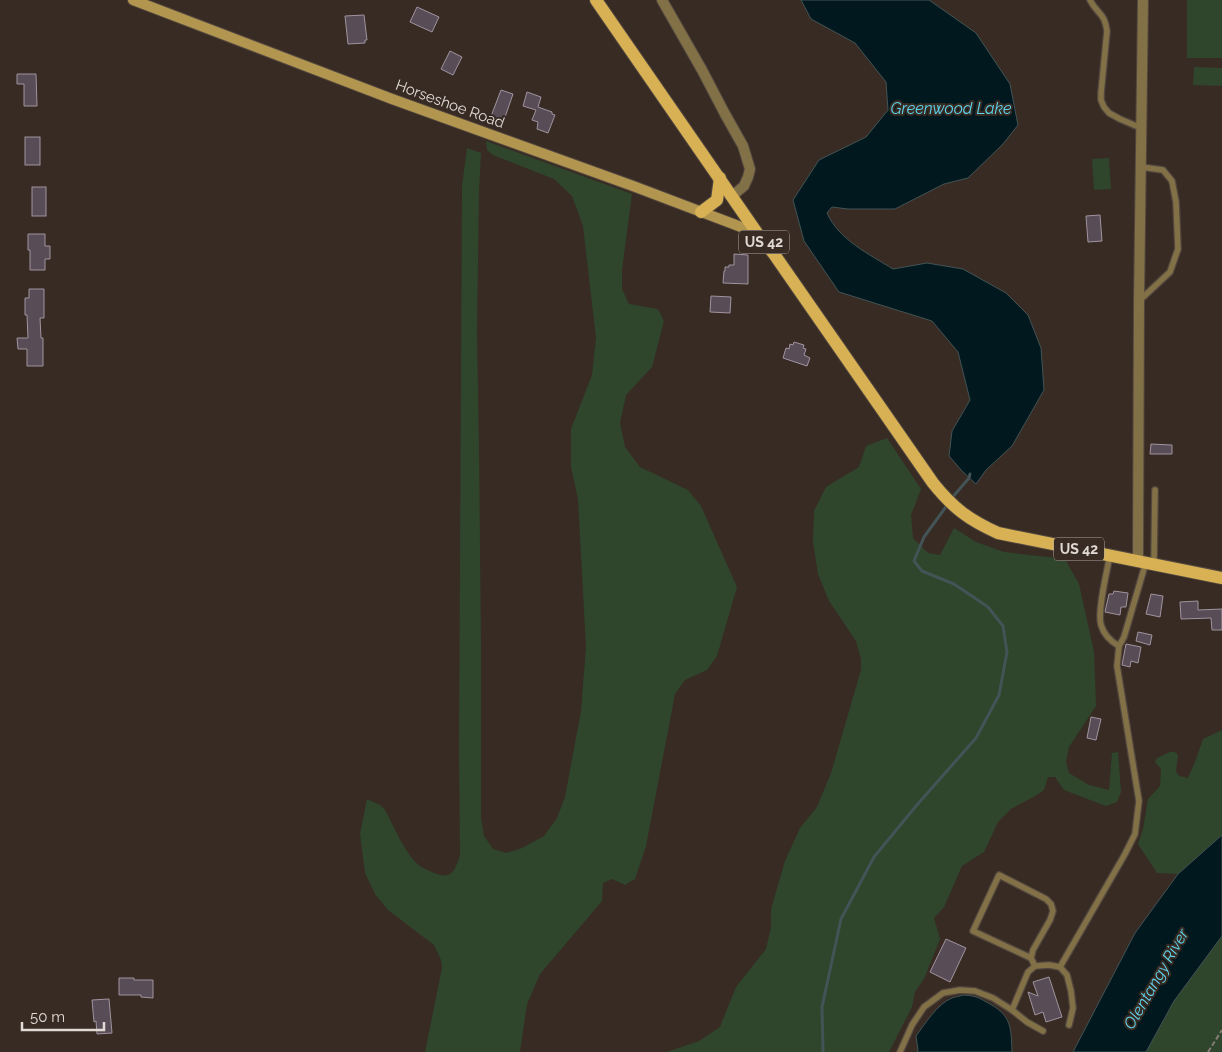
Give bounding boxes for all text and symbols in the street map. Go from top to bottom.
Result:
street label: Horseshoe Road [393,76,507,132]
water label: Greenwood Lake [890,99,1012,118]
road number: US 42 [739,230,789,253]
road number: US 42 [1054,538,1104,560]
water label: Olentangy River [1120,925,1193,1033]
scale bar [22,1000,105,1032]
text: 50 m [30,1008,65,1026]

